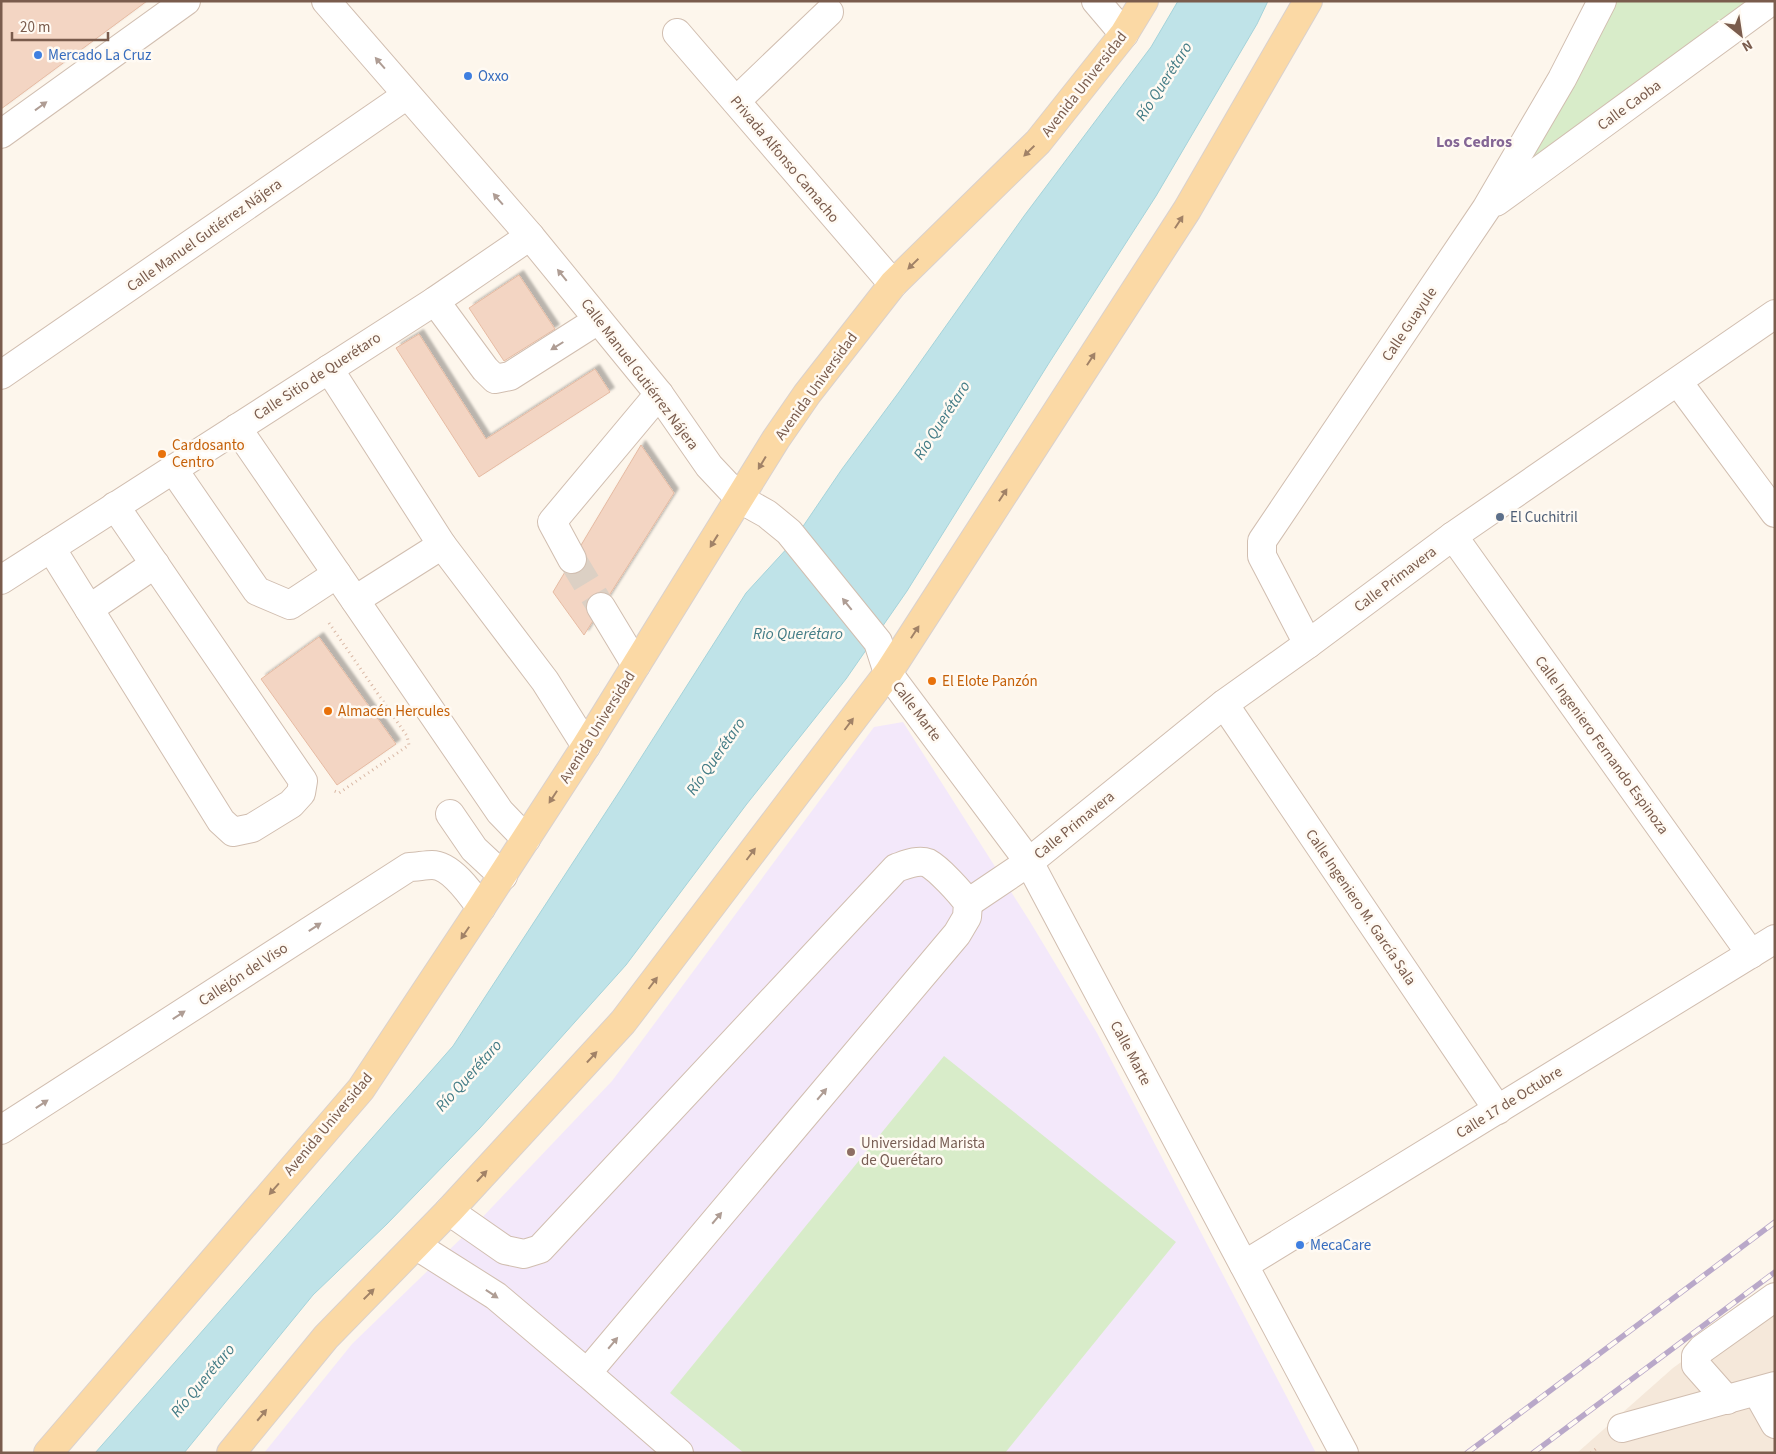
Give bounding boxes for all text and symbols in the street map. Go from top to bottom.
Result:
scale bar [12,10,109,42]
north arrow [1716,10,1766,60]
text: 20 m [20,17,50,38]
street label: Avenida Universidad [1037,27,1132,141]
text: N [1738,34,1756,56]
water label: Río Querétaro [1130,38,1198,125]
place label: Mercado La Cruz [48,45,151,66]
marker: Mercado La Cruz [32,49,44,61]
one-way arrow [374,58,386,70]
place label: Oxxo [478,66,509,87]
marker: Oxxo [462,70,474,82]
street label: Calle Caoba [1593,75,1665,136]
street label: Privada Alfonso Camacho [725,91,844,227]
one-way arrow [34,101,48,111]
district label: Los Cedros [1436,131,1512,153]
one-way arrow [1024,145,1036,157]
street label: Calle Manuel Gutiérrez Nájera [123,174,286,297]
one-way arrow [493,193,504,205]
one-way arrow [1174,216,1184,229]
one-way arrow [908,258,920,270]
one-way arrow [557,269,568,282]
street label: Calle Guayule [1377,283,1442,366]
street label: Calle Manuel Gutiérrez Nájera [576,294,704,454]
street label: Calle Sitio de Querétaro [249,327,385,426]
street label: Avenida Universidad [770,328,863,444]
one-way arrow [551,341,564,350]
one-way arrow [1086,352,1096,366]
water label: Río Querétaro [908,377,976,464]
place label: Cardosanto Centro [172,435,245,473]
marker: Cardosanto Centro [156,448,168,460]
one-way arrow [757,456,766,469]
one-way arrow [998,489,1007,502]
place label: El Cuchitril [1510,507,1578,528]
marker: El Cuchitril [1494,511,1506,523]
one-way arrow [710,534,719,547]
street label: Calle Primavera [1350,541,1441,617]
one-way arrow [842,598,853,611]
water label: Rio Querétaro [753,623,843,645]
one-way arrow [910,625,919,639]
street label: Calle Ingeniero Fernando Espinoza [1530,652,1674,839]
street label: Avenida Universidad [554,667,640,787]
place label: El Elote Panzón [942,671,1038,692]
marker: El Elote Panzón [926,675,938,687]
street label: Calle Marte [887,677,946,746]
place label: Almacén Hercules [338,701,450,722]
marker: Almacén Hercules [322,705,334,717]
water label: Río Querétaro [681,713,751,800]
one-way arrow [844,718,855,731]
street label: Calle Primavera [1029,786,1119,865]
one-way arrow [548,790,558,803]
street label: Calle Ingeniero M. García Sala [1300,825,1421,990]
one-way arrow [746,847,756,861]
one-way arrow [309,923,322,932]
one-way arrow [460,926,470,940]
street label: Callejón del Viso [194,938,292,1011]
one-way arrow [647,977,658,990]
one-way arrow [172,1011,185,1020]
street label: Calle Marte [1105,1017,1156,1089]
water label: Río Querétaro [430,1035,507,1117]
one-way arrow [586,1051,598,1063]
street label: Calle 17 de Octubre [1452,1061,1566,1144]
street label: Avenida Universidad [279,1068,378,1180]
one-way arrow [816,1088,827,1100]
one-way arrow [36,1099,49,1108]
place label: Universidad Marista de Querétaro [861,1133,985,1171]
marker: Universidad Marista de Querétaro [845,1146,857,1158]
one-way arrow [476,1171,488,1183]
one-way arrow [269,1183,280,1196]
one-way arrow [712,1212,723,1225]
place label: MecaCare [1310,1235,1371,1256]
marker: MecaCare [1294,1239,1306,1251]
one-way arrow [363,1288,375,1300]
one-way arrow [486,1289,499,1299]
one-way arrow [607,1336,618,1349]
water label: Río Querétaro [165,1339,240,1422]
one-way arrow [256,1409,267,1422]

